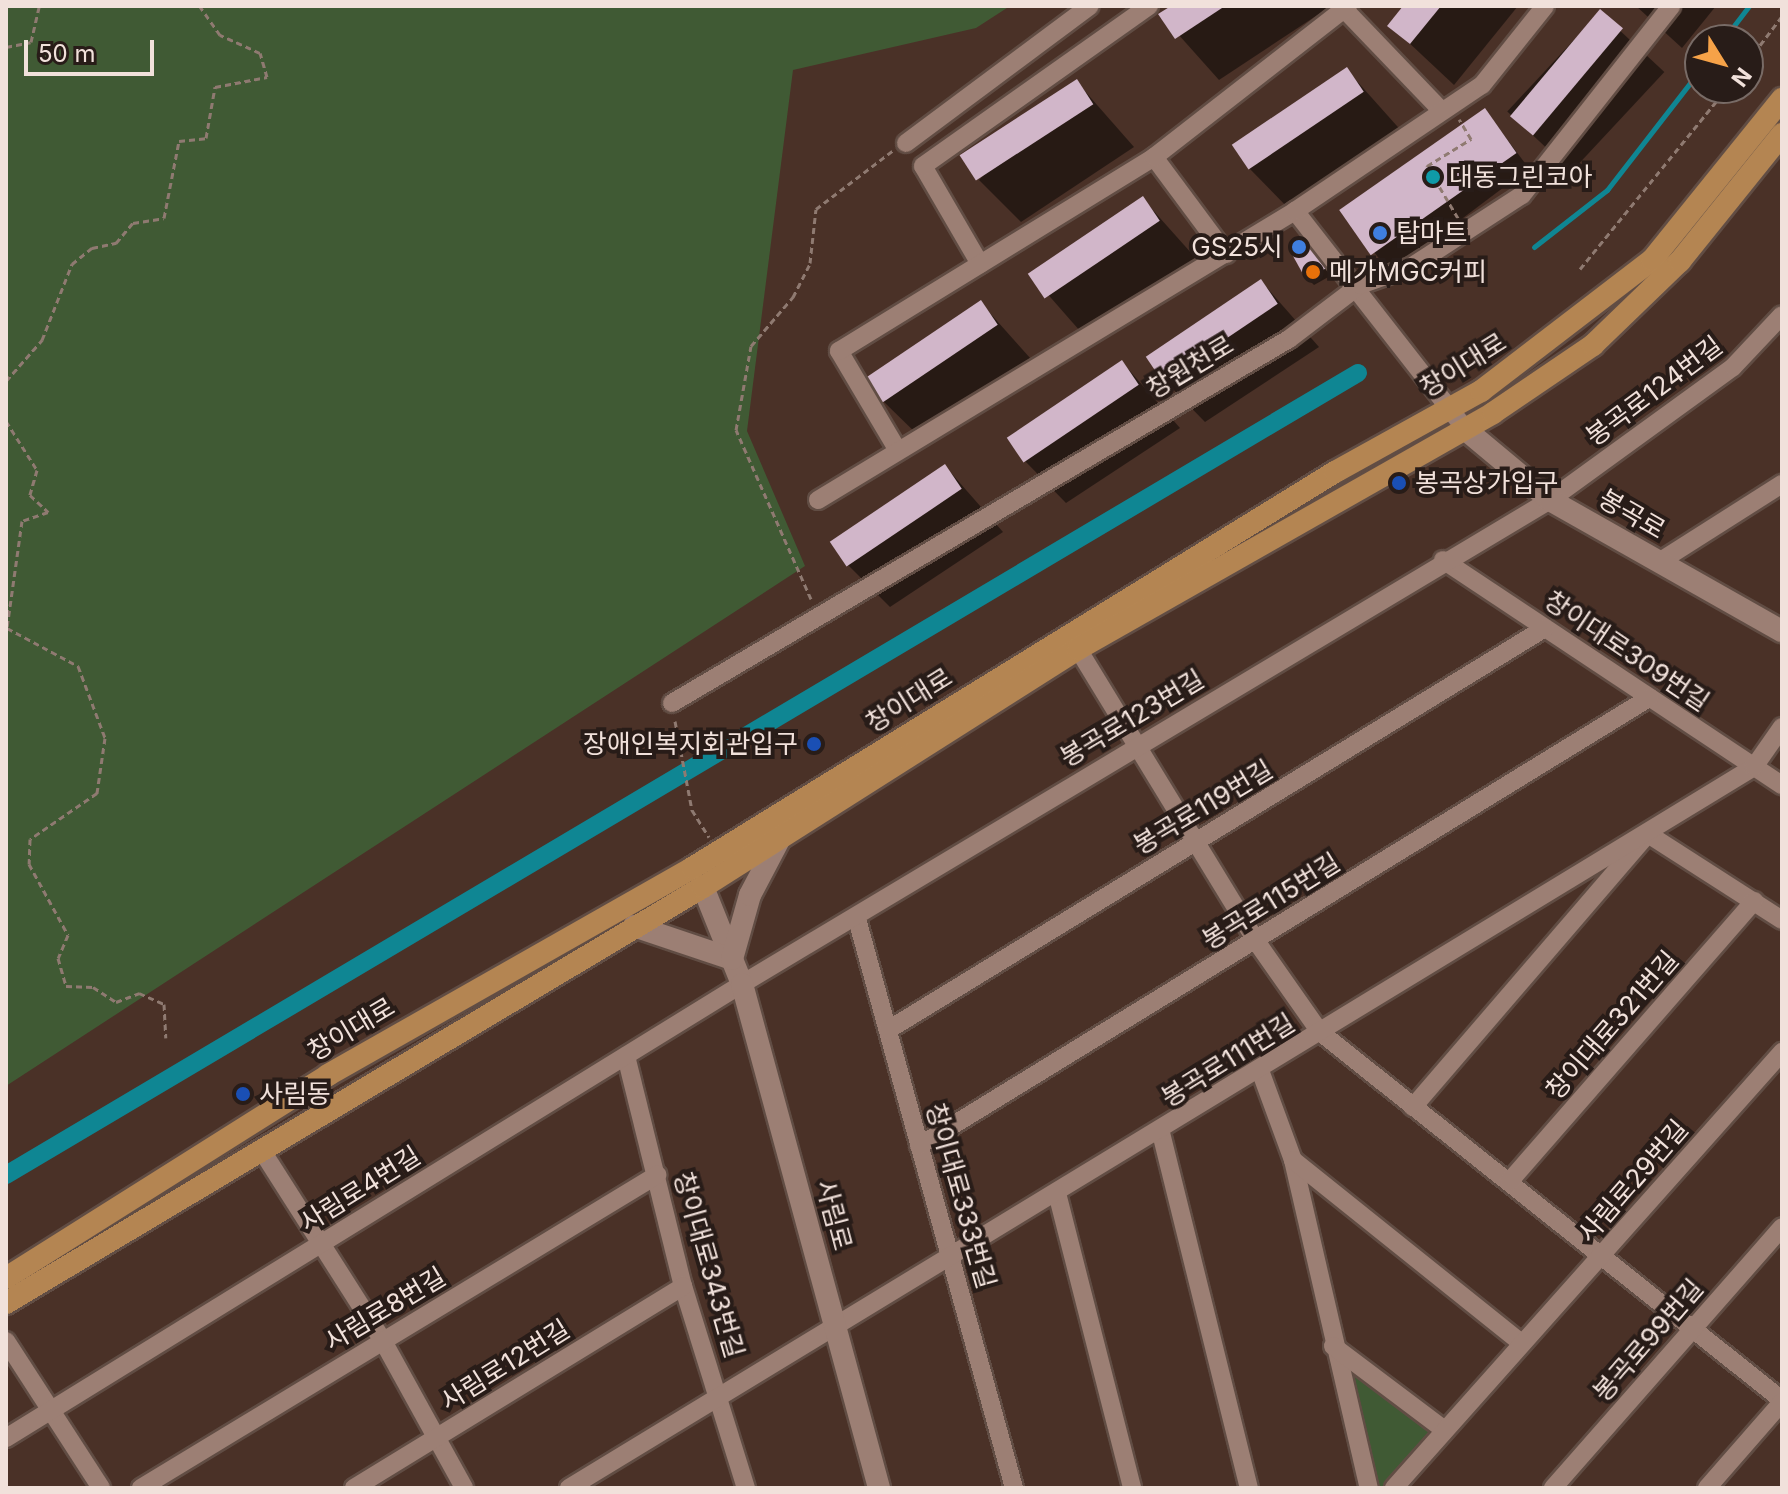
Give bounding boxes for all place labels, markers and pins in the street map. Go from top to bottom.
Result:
place label: 대동그린코아 [1449,161,1593,193]
marker: 대동그린코아 [1424,168,1442,186]
place label: 탑마트 [1396,217,1468,249]
marker: 탑마트 [1371,224,1389,242]
place label: GS25시 [1191,231,1283,263]
marker: GS25시 [1290,238,1308,256]
place label: 메가MGC커피 [1329,256,1487,288]
marker: 메가MGC커피 [1304,263,1322,281]
place label: 봉곡상가입구 [1415,467,1559,499]
marker: 봉곡상가입구 [1390,474,1408,492]
place label: 장애인복지회관입구 [583,728,798,760]
marker: 장애인복지회관입구 [805,735,823,753]
place label: 사림동 [259,1078,331,1110]
marker: 사림동 [234,1085,252,1103]

